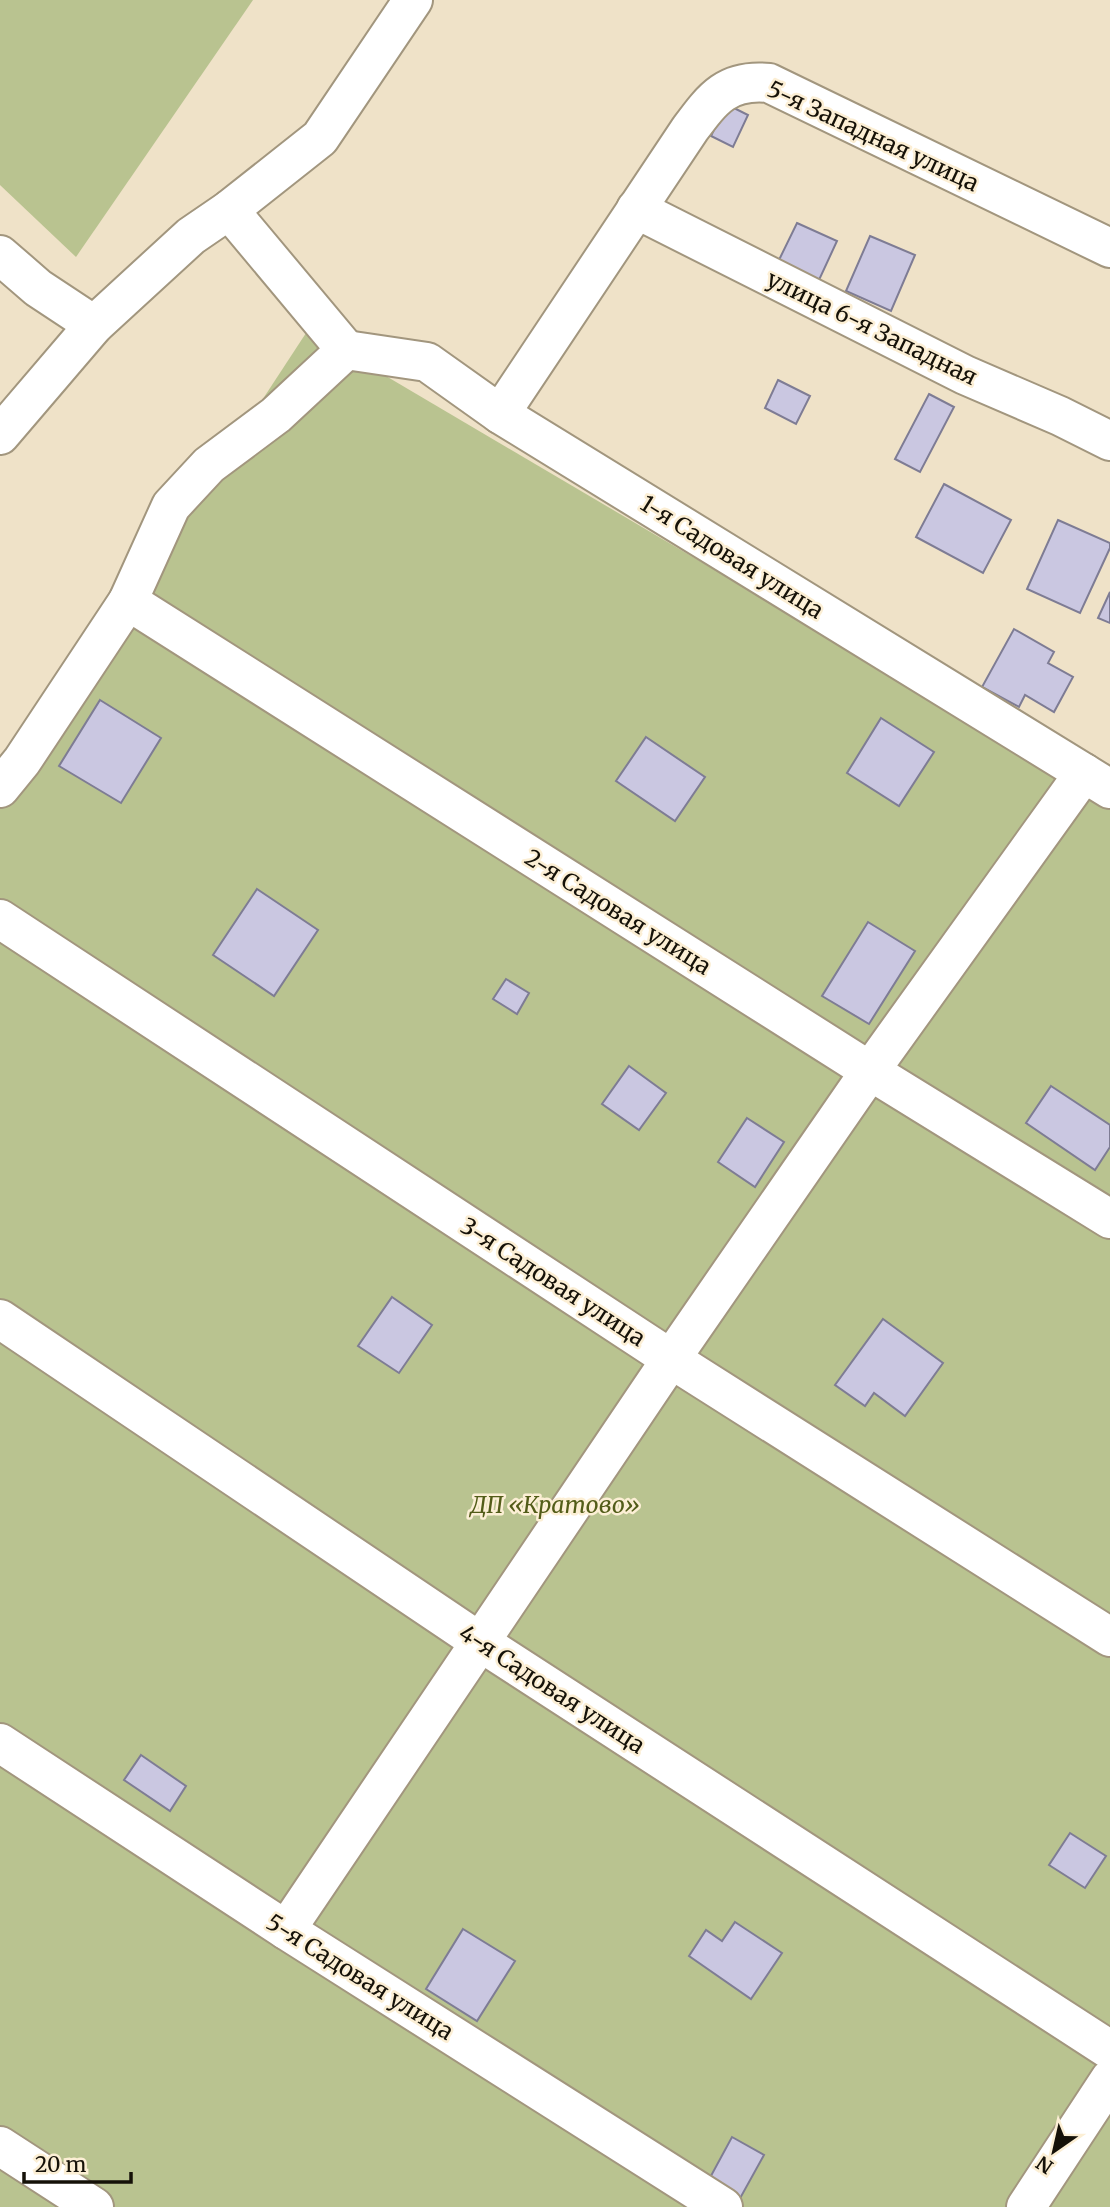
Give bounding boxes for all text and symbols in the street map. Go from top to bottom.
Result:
street label: 5-я Западная улица [763,74,984,197]
street label: улица 6-я Западная [762,264,982,391]
street label: 1-я Садовая улица [635,488,829,625]
street label: 2-я Садовая улица [520,843,717,981]
street label: 3-я Садовая улица [455,1211,651,1352]
park label: ДП «Кратово» [468,1490,640,1519]
street label: 4-я Садовая улица [454,1618,651,1759]
street label: 5-я Садовая улица [261,1907,459,2046]
north arrow [1019,2116,1089,2186]
scale bar [24,2140,131,2184]
text: 20 m [35,2151,87,2178]
text: N [1032,2151,1057,2179]

